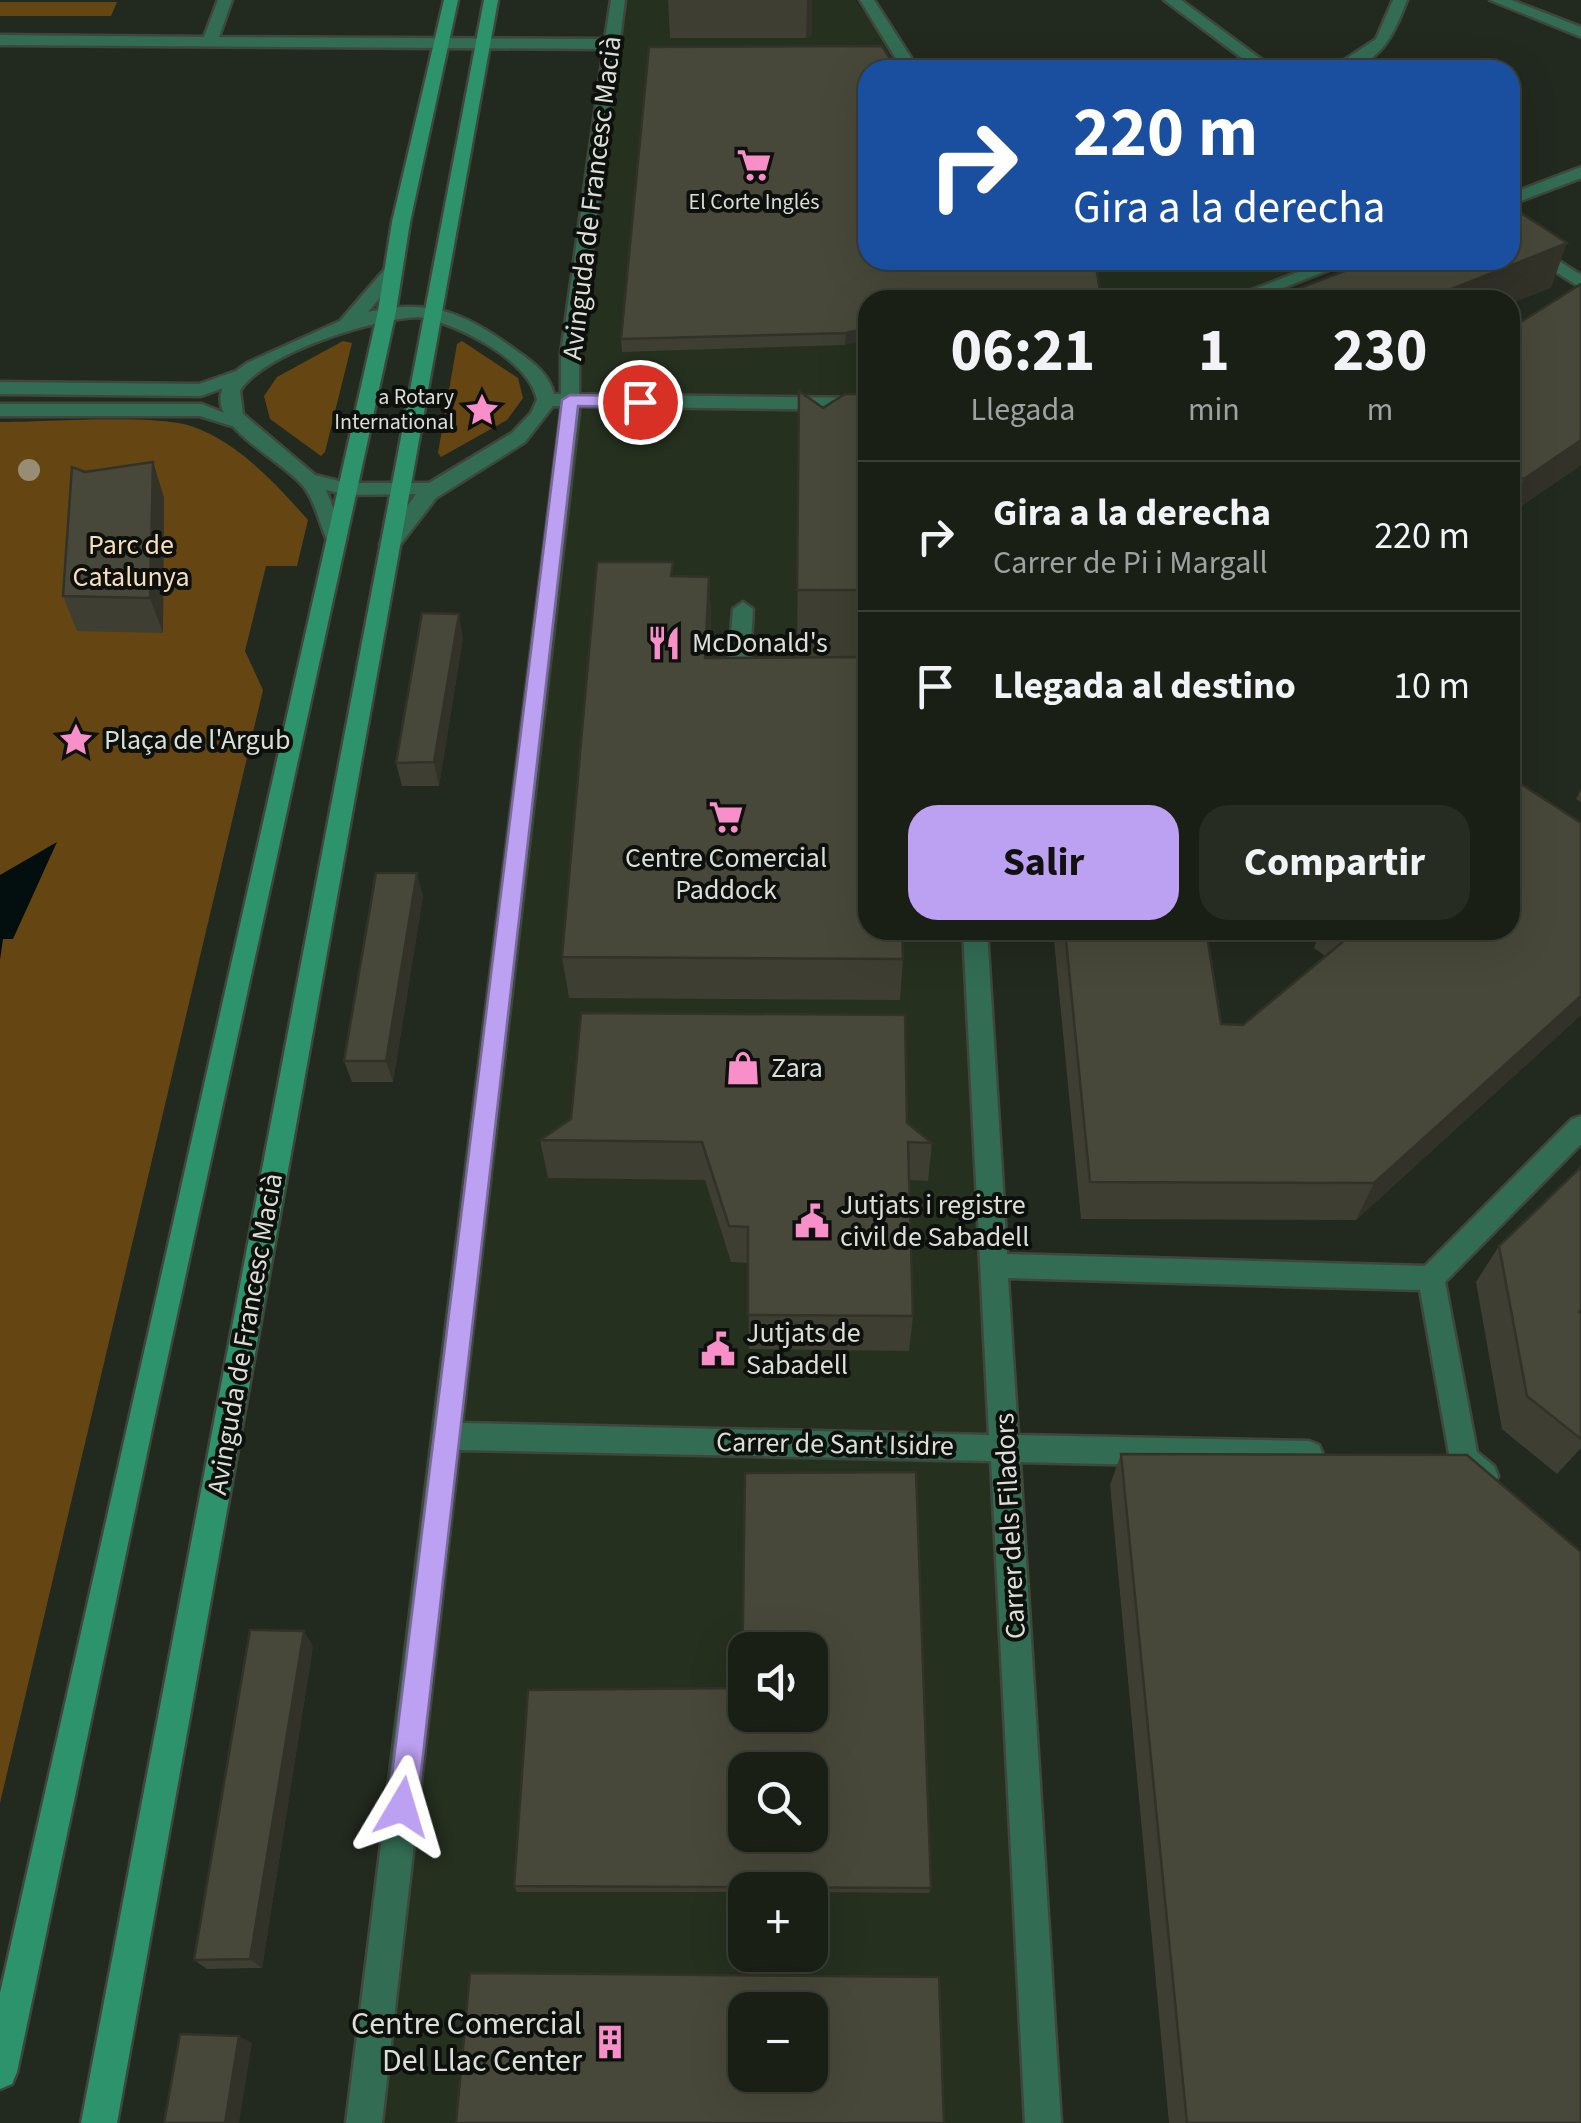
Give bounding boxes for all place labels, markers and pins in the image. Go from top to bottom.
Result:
supermarket icon: El Corte Inglés [735,146,773,184]
place label: El Corte Inglés [689,186,819,218]
pin [598,360,683,445]
place label: a Rotary International [334,381,455,438]
place icon: a Rotary International [463,391,501,429]
place label: McDonald's [692,623,828,663]
restaurant icon: McDonald's [645,624,683,662]
place label: Plaça de l'Argub [104,720,290,760]
place icon: Plaça de l'Argub [57,721,95,759]
supermarket icon: Centre Comercial Paddock [707,798,745,836]
place label: Centre Comercial Paddock [625,838,827,910]
place label: Zara [771,1048,823,1088]
shop icon: Zara [724,1049,762,1087]
place label: Jutjats i registre civil de Sabadell [840,1185,1029,1257]
public building icon: Jutjats i registre civil de Sabadell [793,1202,831,1240]
place label: Jutjats de Sabadell [746,1313,861,1385]
public building icon: Jutjats de Sabadell [699,1330,737,1368]
place label: Centre Comercial Del Llac Center [351,2001,583,2084]
building icon: Centre Comercial Del Llac Center [591,2023,629,2061]

